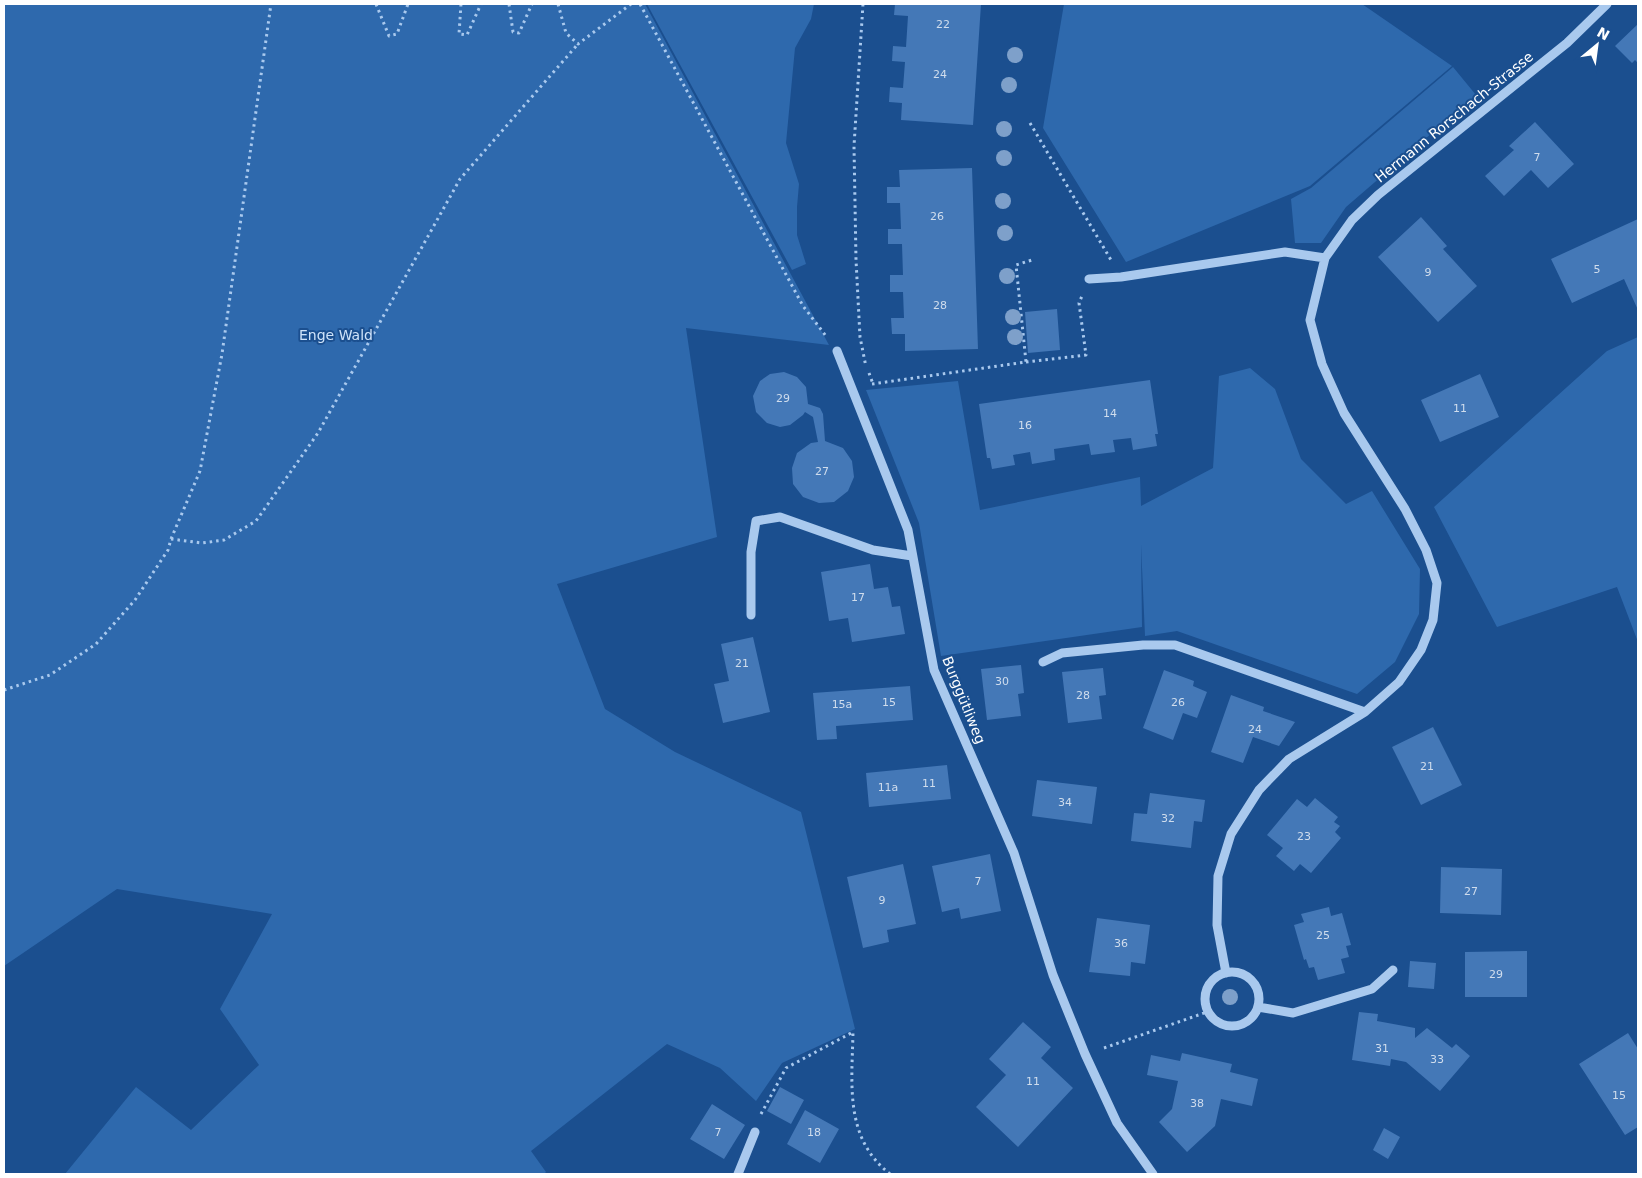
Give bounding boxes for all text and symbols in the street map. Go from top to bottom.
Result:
house number: 22 [936,18,950,31]
north arrow [1572,20,1622,70]
text: N [1594,24,1612,43]
street label: Hermann Rorschach-Strasse [1372,48,1536,186]
house number: 24 [933,68,947,81]
house number: 7 [1534,151,1541,164]
house number: 26 [930,210,944,223]
house number: 5 [1594,263,1601,276]
house number: 9 [1425,266,1432,279]
house number: 28 [933,299,947,312]
park label: Enge Wald [299,327,373,343]
house number: 29 [776,392,790,405]
house number: 11 [1453,402,1467,415]
house number: 14 [1103,407,1117,420]
house number: 16 [1018,419,1032,432]
house number: 27 [815,465,829,478]
house number: 17 [851,591,865,604]
street label: Burggütliweg [939,654,989,746]
house number: 21 [735,657,749,670]
house number: 30 [995,675,1009,688]
house number: 28 [1076,689,1090,702]
house number: 15 [882,696,896,709]
house number: 26 [1171,696,1185,709]
house number: 15a [832,698,852,711]
house number: 24 [1248,723,1262,736]
house number: 21 [1420,760,1434,773]
house number: 11 [922,777,936,790]
house number: 11a [878,781,898,794]
house number: 34 [1058,796,1072,809]
house number: 32 [1161,812,1175,825]
house number: 23 [1297,830,1311,843]
house number: 7 [975,875,982,888]
house number: 27 [1464,885,1478,898]
house number: 9 [879,894,886,907]
house number: 25 [1316,929,1330,942]
house number: 36 [1114,937,1128,950]
house number: 29 [1489,968,1503,981]
house number: 31 [1375,1042,1389,1055]
house number: 33 [1430,1053,1444,1066]
house number: 11 [1026,1075,1040,1088]
house number: 15 [1612,1089,1626,1102]
house number: 38 [1190,1097,1204,1110]
house number: 7 [715,1126,722,1139]
house number: 18 [807,1126,821,1139]

